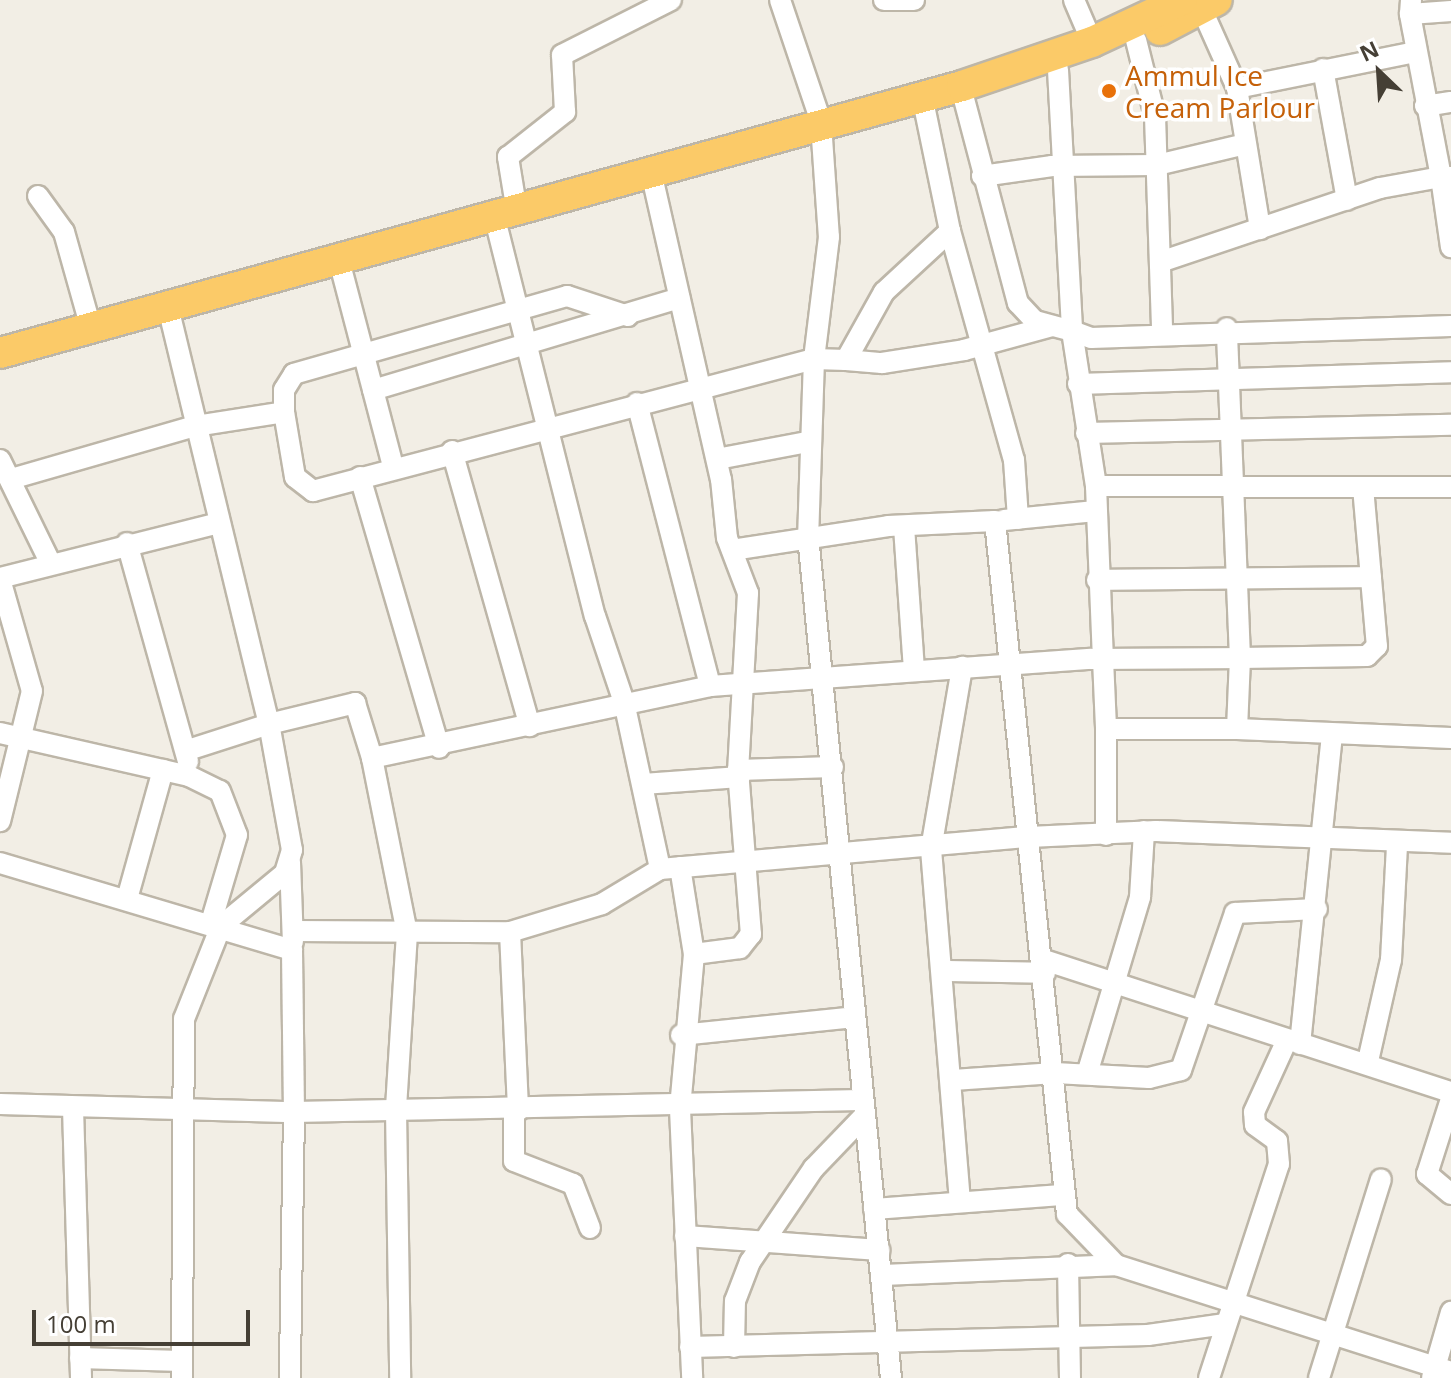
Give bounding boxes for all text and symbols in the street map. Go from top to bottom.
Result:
north arrow [1339,32,1419,112]
text: N [1354,33,1383,68]
place label: Ammul Ice Cream Parlour [1125,58,1315,124]
marker: Ammul Ice Cream Parlour [1100,82,1118,100]
scale bar [36,1294,254,1344]
text: 100 m [46,1307,116,1340]

